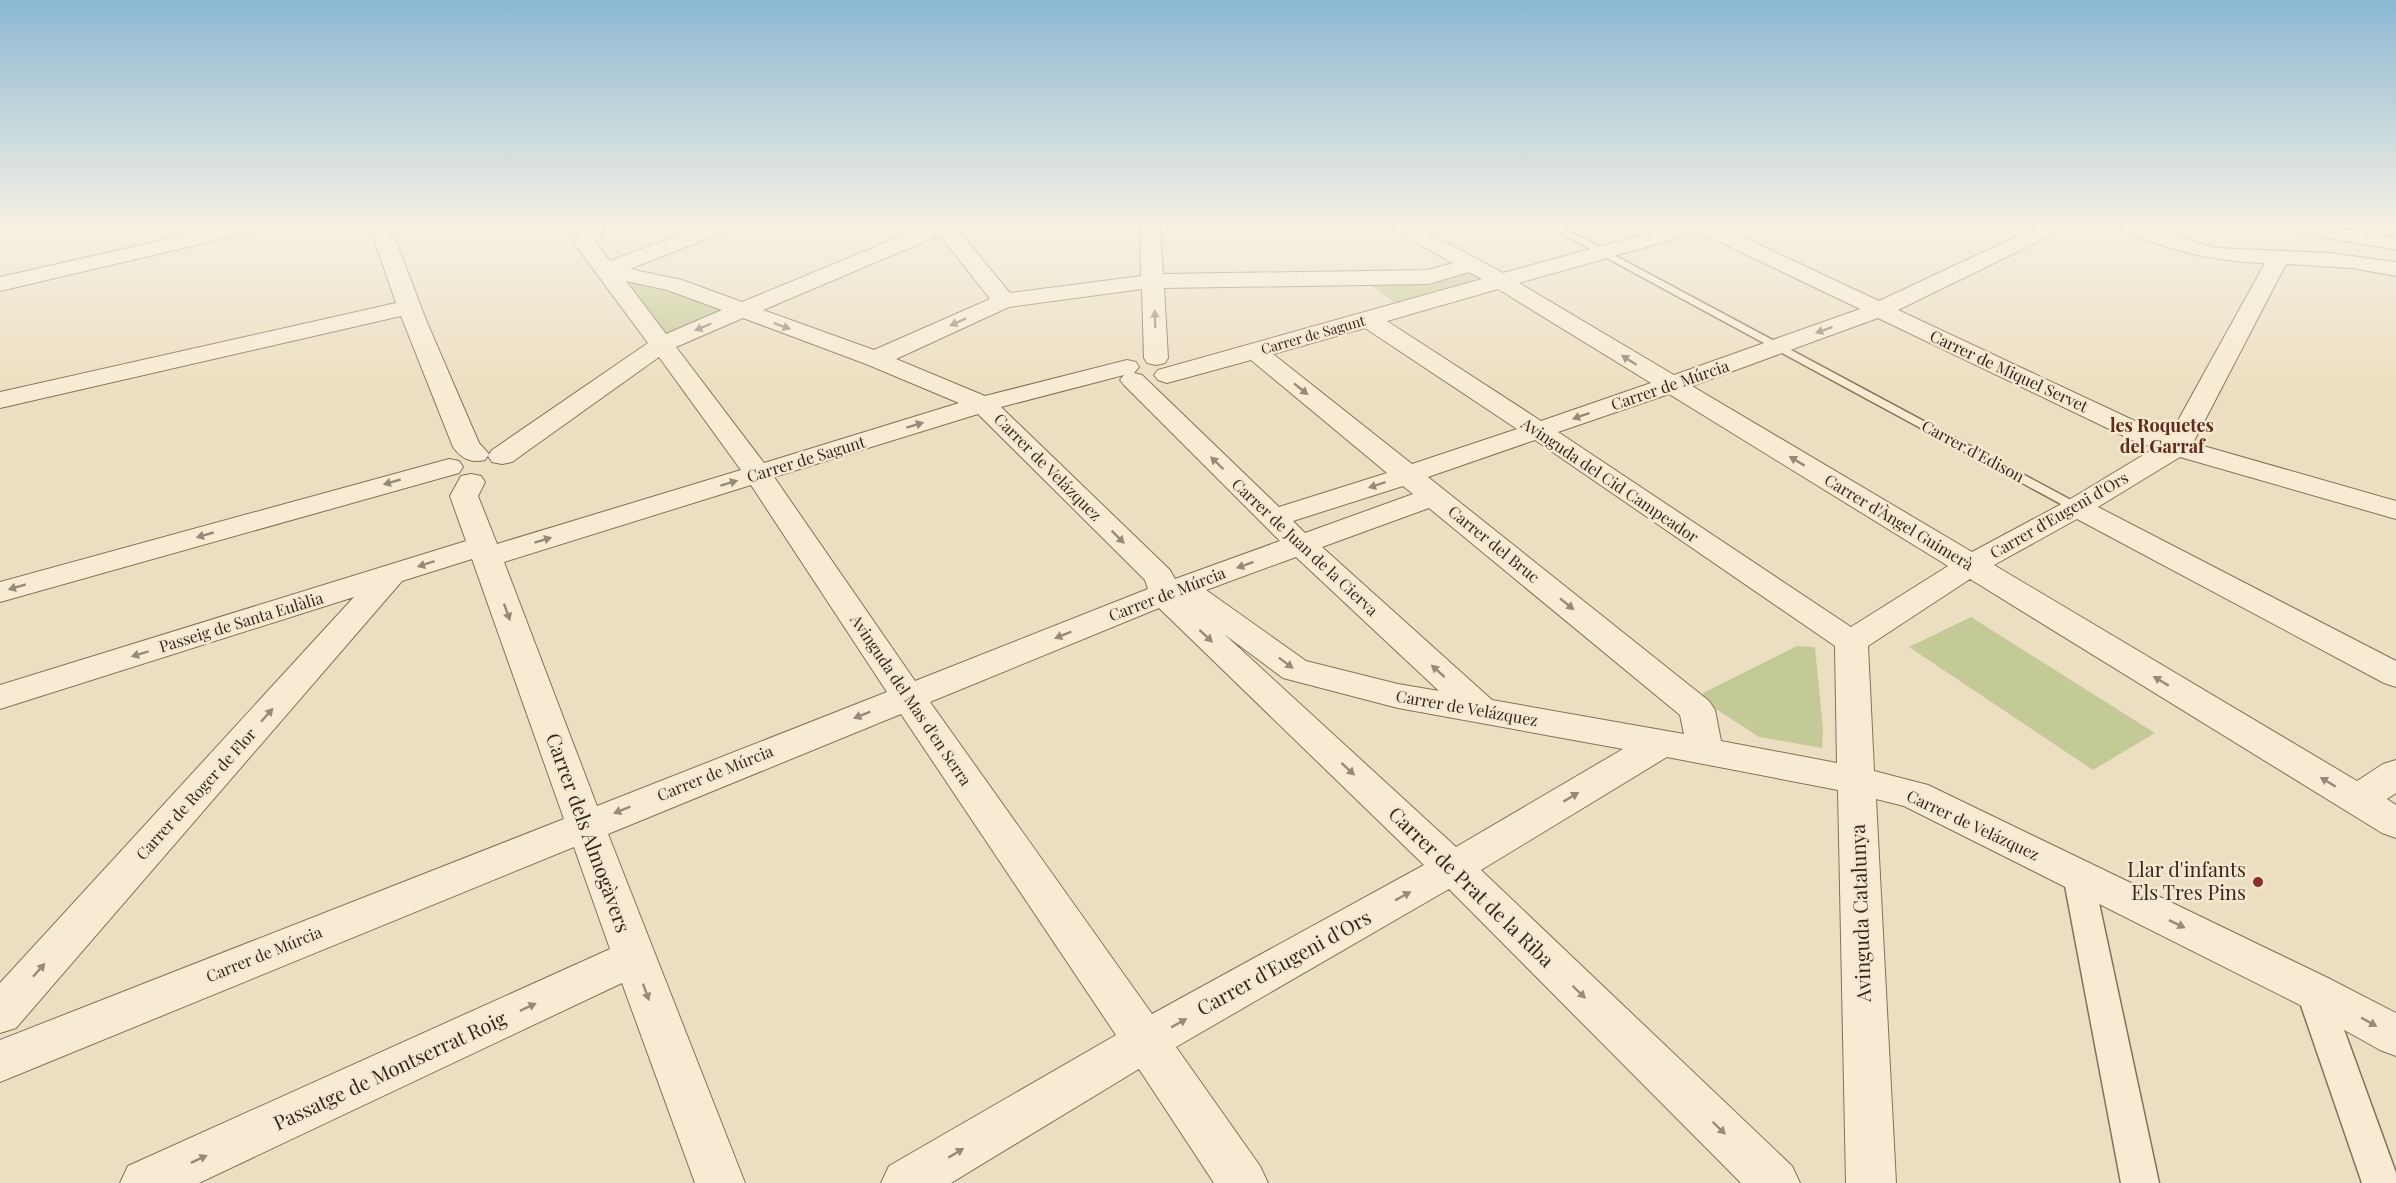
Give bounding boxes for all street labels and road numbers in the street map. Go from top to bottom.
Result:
street label: Carrer de Sagunt [1259,310,1368,358]
street label: Carrer de Miquel Servet [1927,325,2092,417]
street label: Carrer de Múrcia [1608,354,1732,415]
street label: Carrer de Velázquez [990,408,1107,525]
street label: Avinguda del Cid Campeador [1517,412,1703,547]
street label: Carrer d'Edison [1918,415,2029,487]
street label: Carrer de Sagunt [744,430,868,487]
street label: Carrer d'Eugeni d'Ors [1986,466,2132,563]
street label: Carrer d'Àngel Guimerà [1821,469,1978,574]
street label: Carrer de Juan de la Cierva [1228,473,1383,620]
street label: Carrer del Bruc [1444,500,1545,587]
street label: Carrer de Múrcia [1105,562,1228,625]
street label: Passeig de Santa Eulàlia [156,587,325,656]
street label: Avinguda del Mas d'en Serra [846,609,977,789]
street label: Carrer de Velázquez [1394,685,1540,730]
street label: Carrer de Roger de Flor [131,723,260,864]
street label: Carrer dels Almogàvers [541,729,638,936]
street label: Carrer de Múrcia [654,740,776,805]
street label: Carrer de Velázquez [1904,785,2043,865]
street label: Carrer de Prat de la Riba [1383,800,1561,972]
street label: Avinguda Catalunya [1843,823,1876,1004]
street label: Carrer d'Eugeni d'Ors [1191,903,1375,1021]
street label: Carrer de Múrcia [203,921,325,986]
street label: Passatge de Montserrat Roig [268,1004,511,1136]

